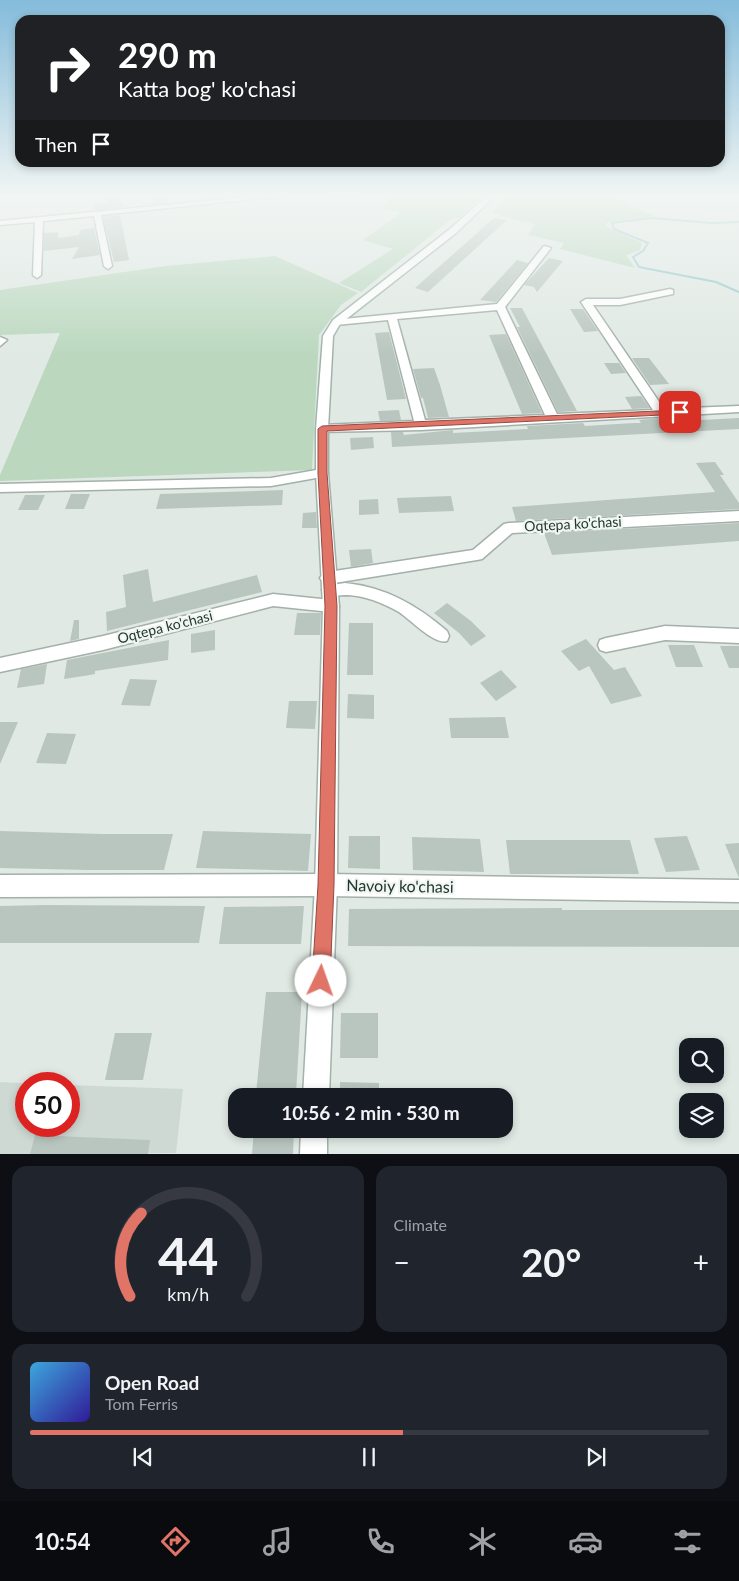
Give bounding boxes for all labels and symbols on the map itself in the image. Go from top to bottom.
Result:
pin [659,391,701,433]
street label: Oqtepa ko'chasi [524,512,622,535]
street label: Oqtepa ko'chasi [116,606,214,647]
street label: Navoiy ko'chasi [346,875,454,896]
position arrow [294,954,346,1006]
speed limit sign: 50 [15,1072,80,1137]

